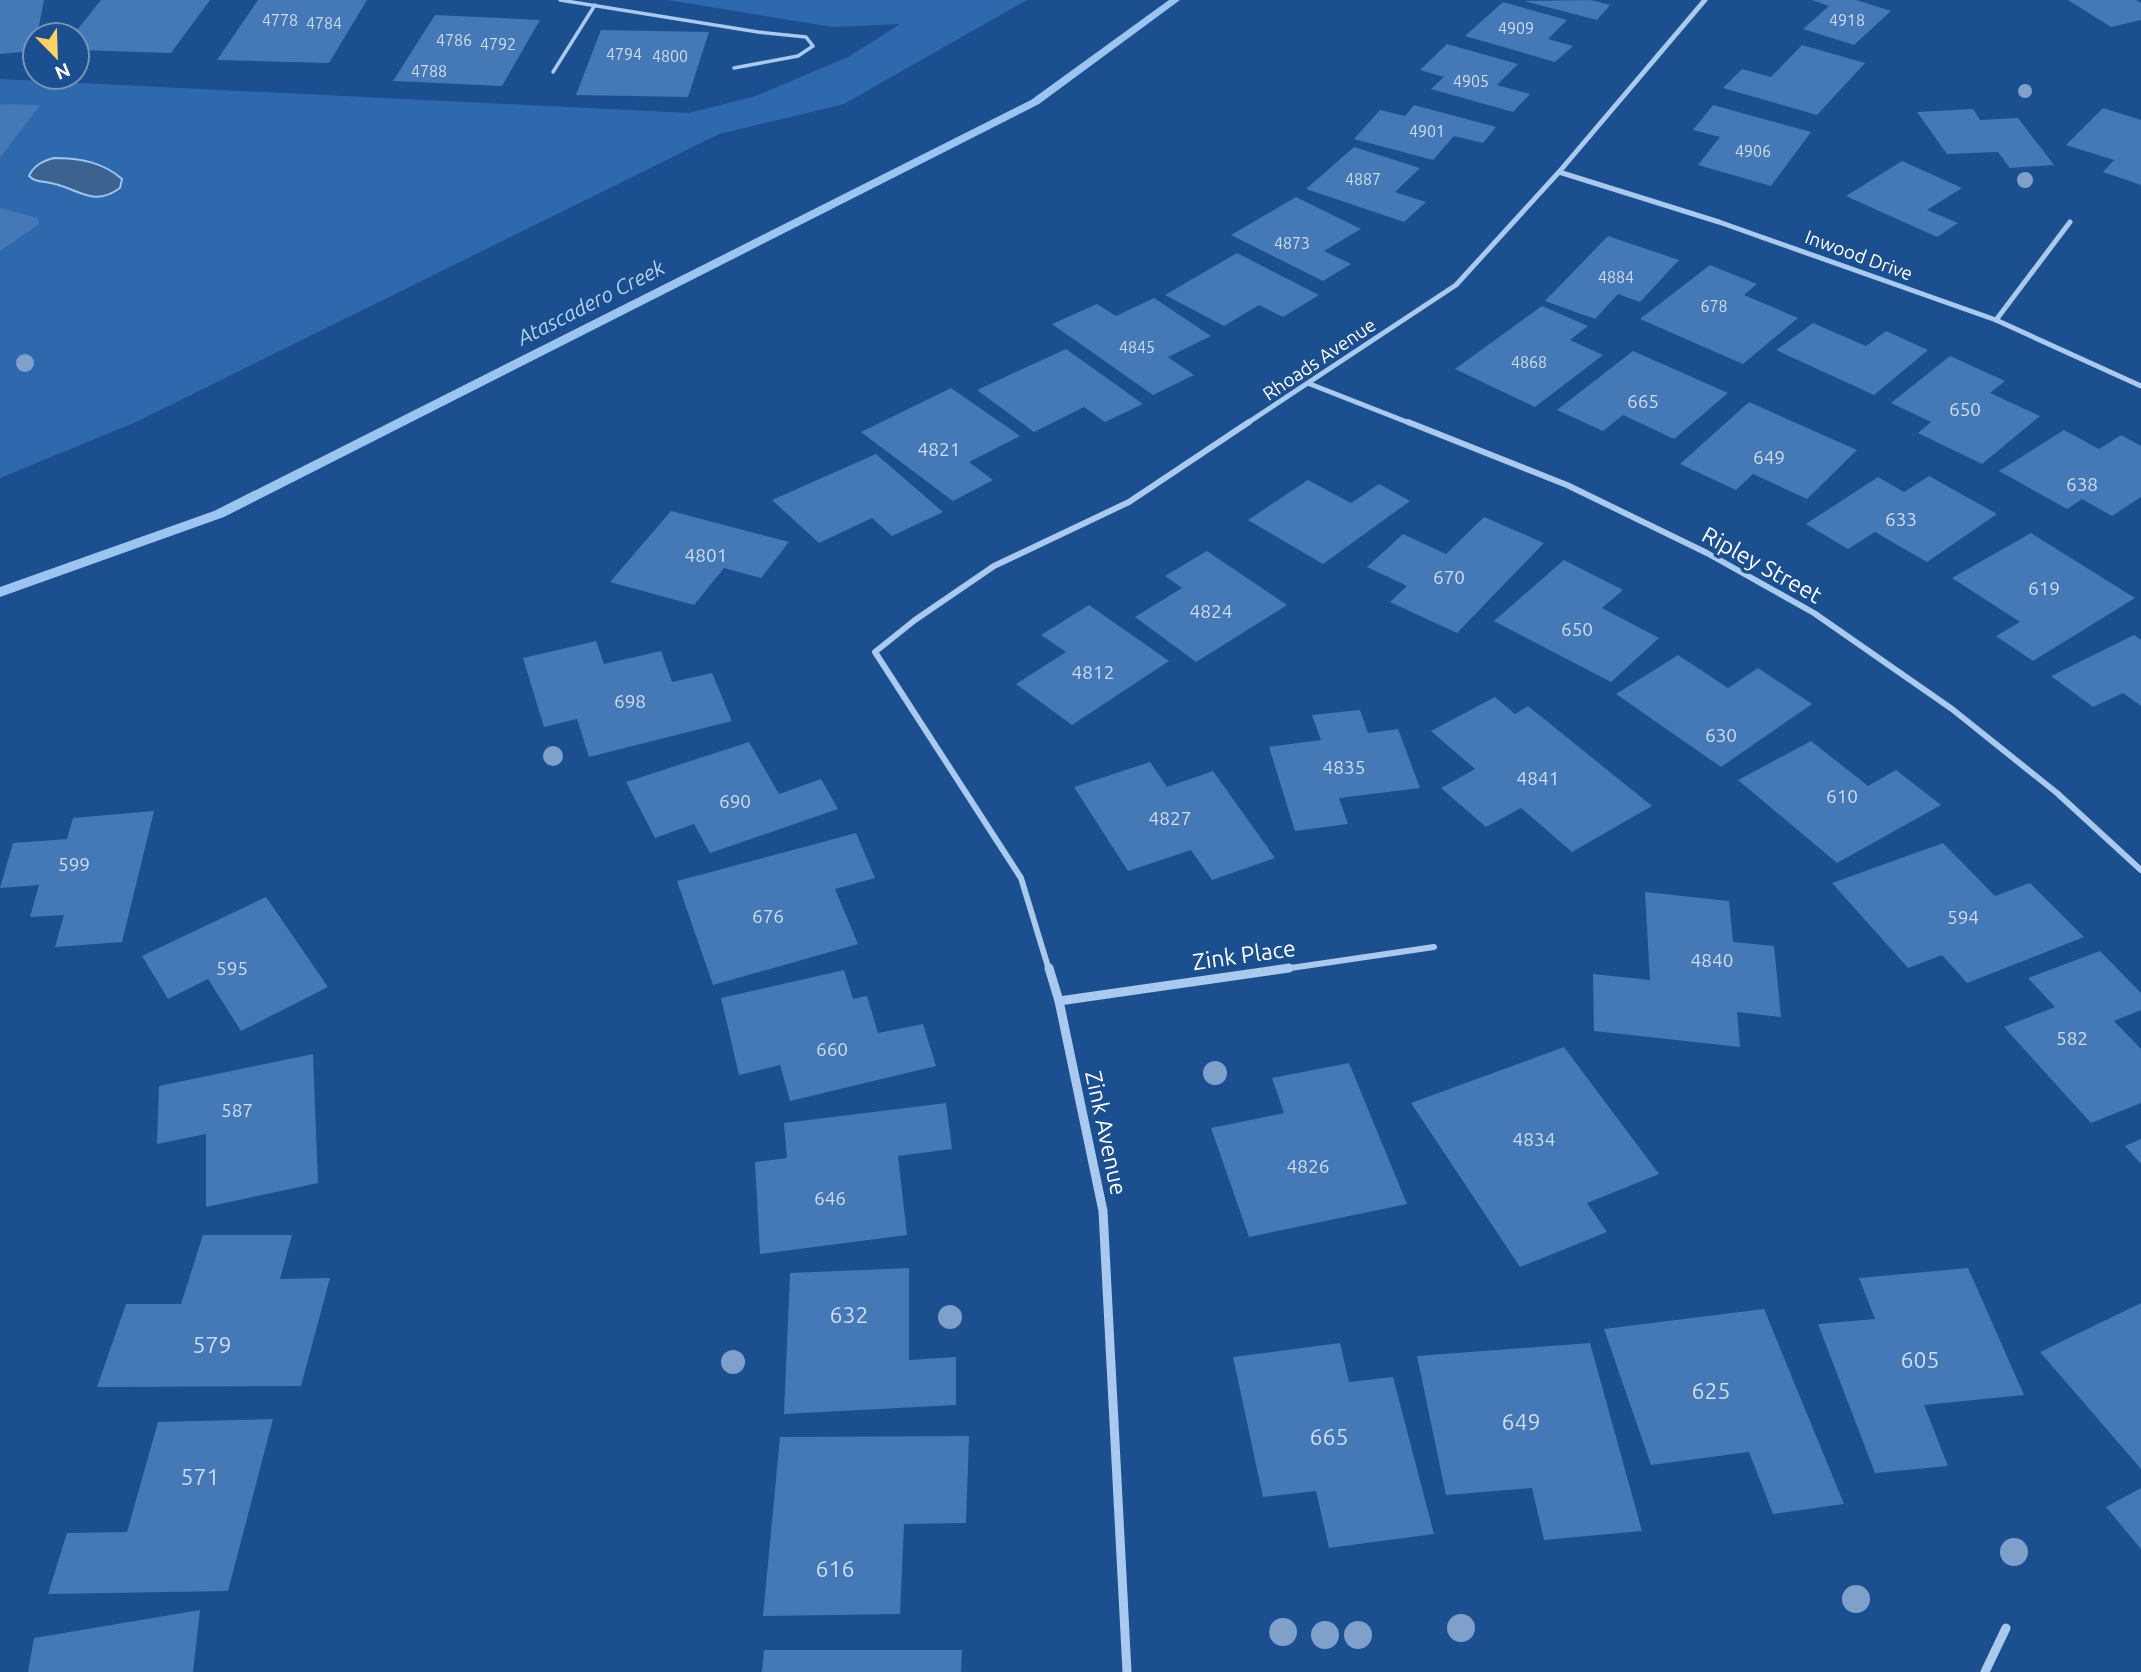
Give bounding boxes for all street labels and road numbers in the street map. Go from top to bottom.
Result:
street label: Inwood Drive [1802,225,1916,285]
street label: Rhoads Avenue [1258,313,1380,405]
street label: Ripley Street [1698,521,1826,608]
street label: Zink Place [1191,935,1297,974]
street label: Zink Avenue [1081,1069,1132,1197]

